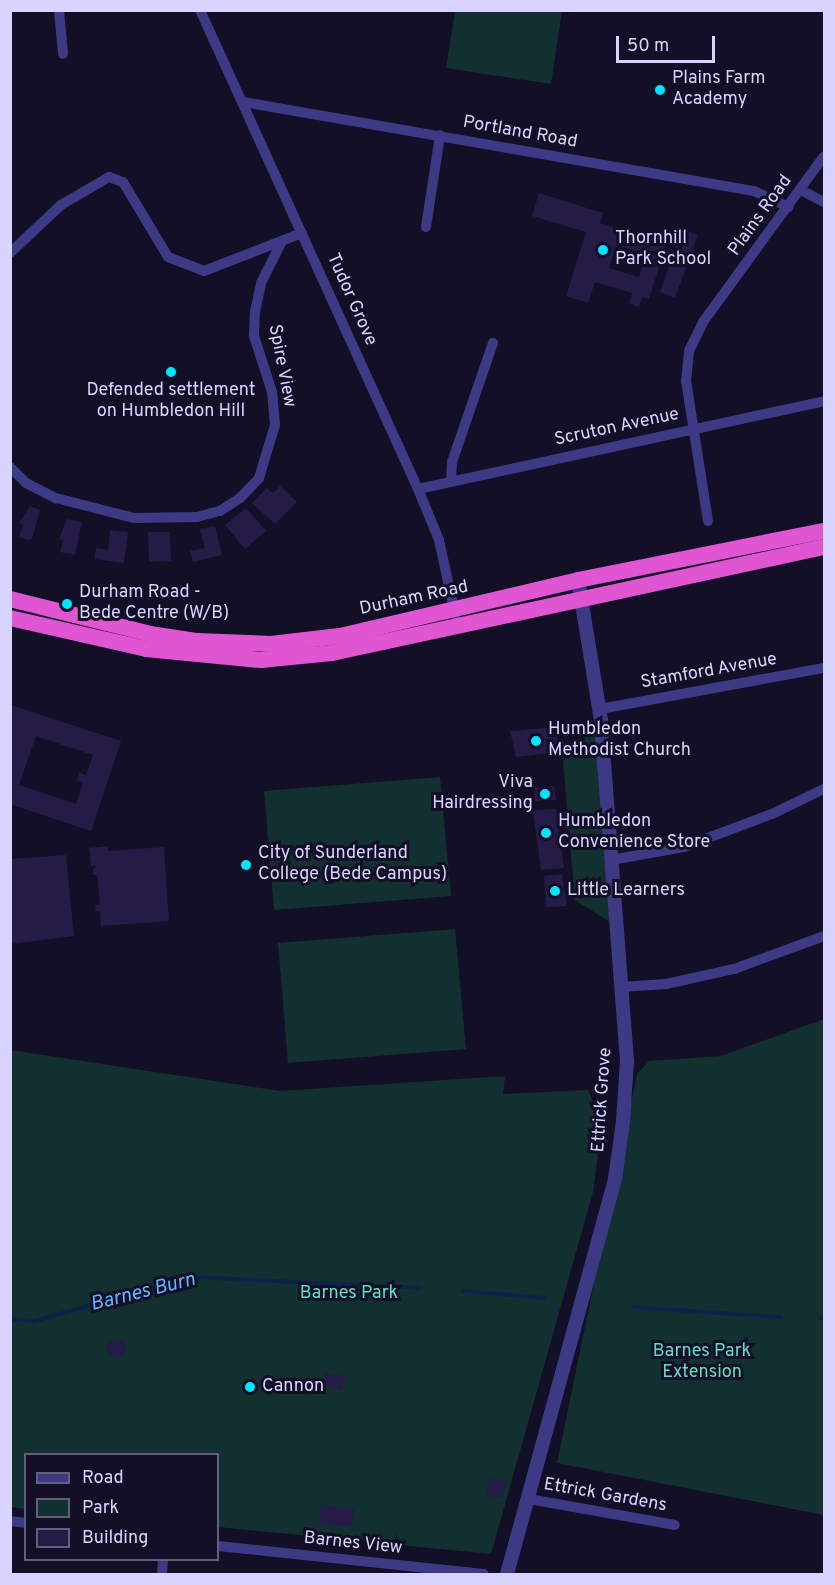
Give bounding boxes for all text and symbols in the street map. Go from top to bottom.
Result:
scale bar [619,24,718,62]
text: 50 m [627,35,669,58]
place label: Plains Farm Academy [672,69,765,112]
marker: Plains Farm Academy [653,83,667,97]
street label: Portland Road [461,112,579,154]
street label: Plains Road [724,171,798,261]
place label: Thornhill Park School [615,229,711,272]
marker: Thornhill Park School [596,243,610,257]
street label: Tudor Grove [321,250,381,350]
street label: Spire View [262,322,300,410]
marker: Defended settlement on Humbledon Hill [164,365,178,379]
place label: Defended settlement on Humbledon Hill [86,381,256,424]
street label: Scruton Avenue [552,404,682,452]
street label: Durham Road [358,577,470,621]
place label: Durham Road - Bede Centre (W/B) [79,583,229,626]
marker: Durham Road - Bede Centre (W/B) [60,597,74,611]
street label: Stamford Avenue [639,649,779,695]
place label: Humbledon Methodist Church [548,720,691,762]
marker: Humbledon Methodist Church [529,734,543,748]
place label: Viva Hairdressing [432,773,533,816]
marker: Viva Hairdressing [538,787,552,801]
place label: Humbledon Convenience Store [558,812,710,854]
marker: Humbledon Convenience Store [539,826,553,840]
place label: City of Sunderland College (Bede Campus) [258,844,447,886]
marker: City of Sunderland College (Bede Campus) [239,858,253,872]
place label: Little Learners [567,880,685,902]
marker: Little Learners [548,884,562,898]
street label: Ettrick Grove [589,1047,617,1153]
water label: Barnes Burn [88,1268,198,1318]
park label: Barnes Park [300,1283,398,1305]
park label: Barnes Park Extension [653,1342,751,1384]
place label: Cannon [262,1376,324,1398]
marker: Cannon [243,1380,257,1394]
legend [24,1453,219,1561]
text: Road [82,1467,124,1490]
street label: Ettrick Gardens [542,1475,668,1517]
text: Park [82,1497,119,1520]
text: Building [82,1527,148,1550]
street label: Barnes View [302,1528,404,1560]

